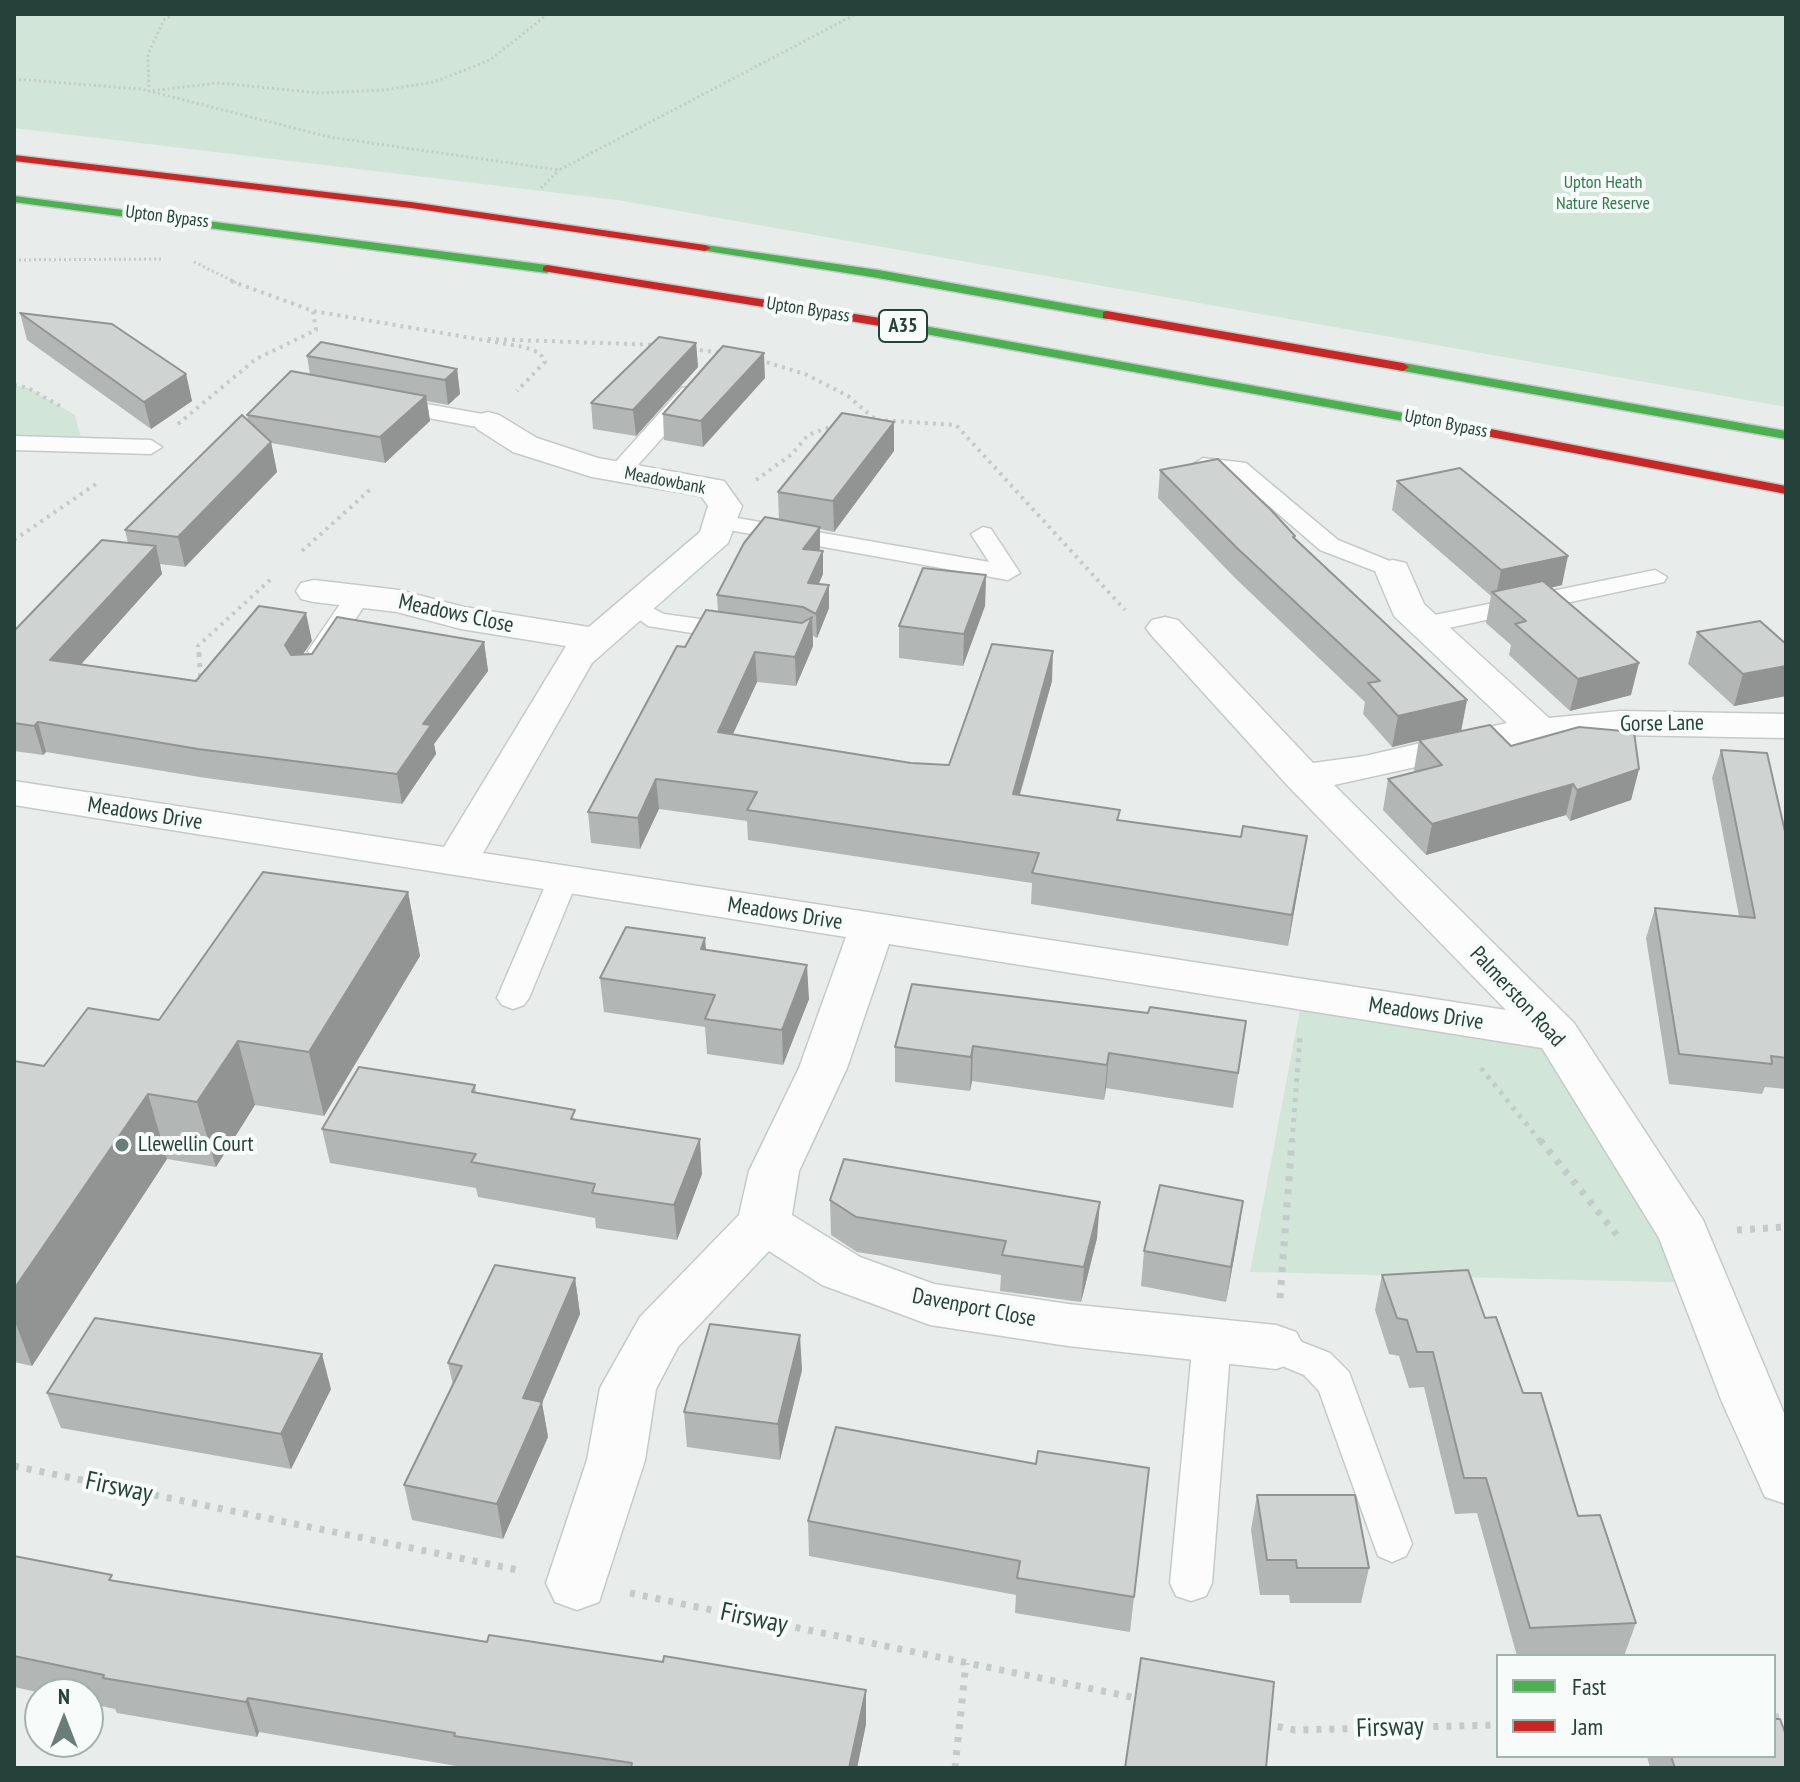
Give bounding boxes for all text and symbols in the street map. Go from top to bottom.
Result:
park label: Upton Heath Nature Reserve [1556,172,1650,214]
street label: Upton Bypass [124,201,210,233]
street label: Upton Bypass [765,293,851,327]
road number: A35 [879,310,927,342]
street label: Upton Bypass [1403,405,1489,443]
street label: Meadowbank [623,463,707,499]
street label: Meadows Close [396,589,516,639]
street label: Gorse Lane [1620,710,1704,738]
street label: Meadows Drive [86,792,204,836]
street label: Meadows Drive [726,892,844,936]
street label: Palmerston Road [1464,941,1570,1053]
street label: Meadows Drive [1367,992,1485,1036]
place label: Llewellin Court [138,1132,253,1158]
marker: Llewellin Court [113,1136,131,1154]
street label: Davenport Close [910,1283,1038,1333]
street label: Firsway [83,1466,155,1510]
street label: Firsway [718,1597,790,1641]
legend [1496,1654,1776,1758]
text: Fast [1572,1671,1606,1702]
north arrow [24,1678,104,1758]
text: N [58,1682,70,1710]
street label: Firsway [1356,1711,1424,1745]
text: Jam [1572,1711,1603,1742]

